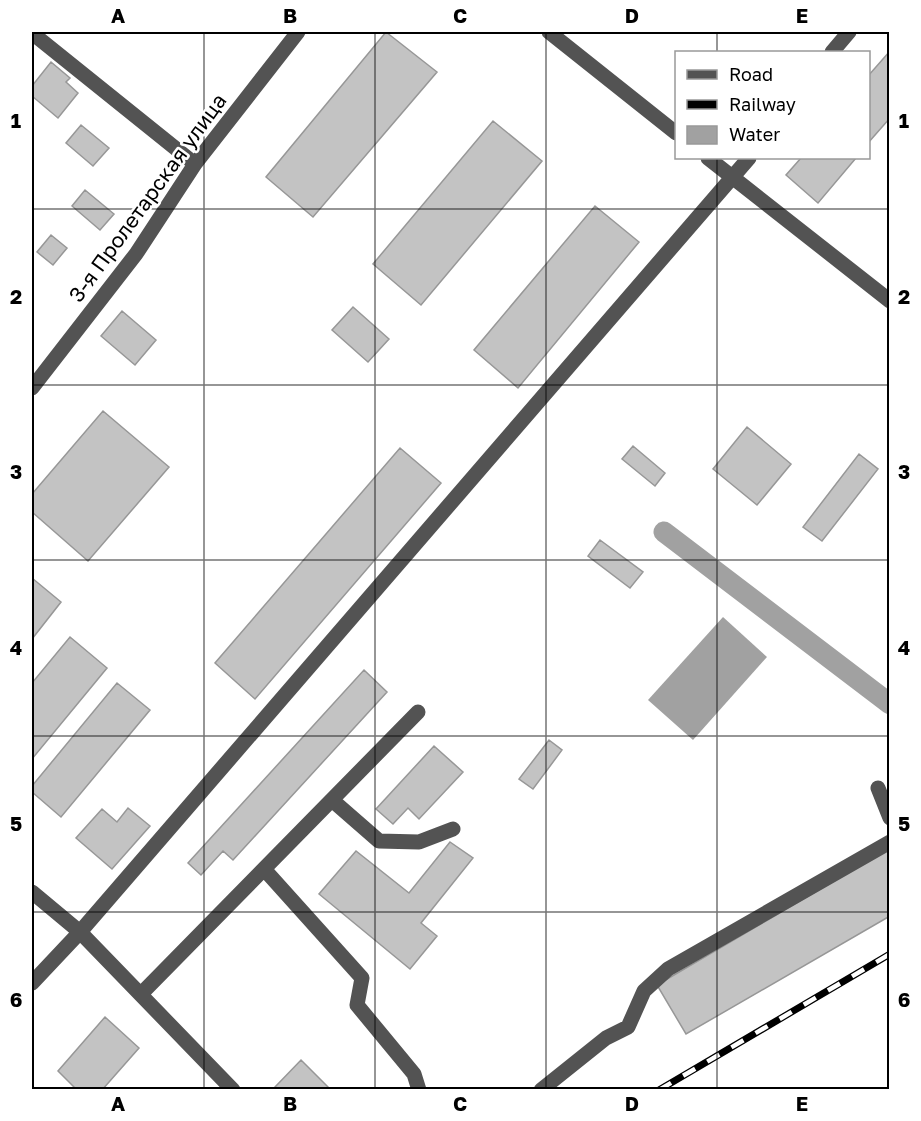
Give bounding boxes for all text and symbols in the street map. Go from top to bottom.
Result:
text: A [111,3,125,27]
text: B [283,3,297,27]
text: C [453,3,467,27]
text: D [625,3,639,27]
text: E [796,3,808,27]
legend [675,51,870,159]
text: Road [729,63,773,85]
street label: 3-я Пролетарская улица [63,88,232,307]
text: Railway [729,93,796,115]
text: 1 [11,108,21,132]
text: 1 [899,108,909,132]
text: Water [729,123,780,145]
text: 2 [10,284,22,308]
text: 2 [898,284,910,308]
text: 3 [10,459,22,483]
text: 3 [898,459,910,483]
text: 4 [10,635,22,659]
text: 4 [898,635,910,659]
text: 5 [10,811,22,835]
text: 5 [898,811,910,835]
text: 6 [10,987,22,1011]
text: 6 [898,987,910,1011]
text: A [111,1091,125,1115]
text: B [283,1091,297,1115]
text: C [453,1091,467,1115]
text: D [625,1091,639,1115]
text: E [796,1091,808,1115]

